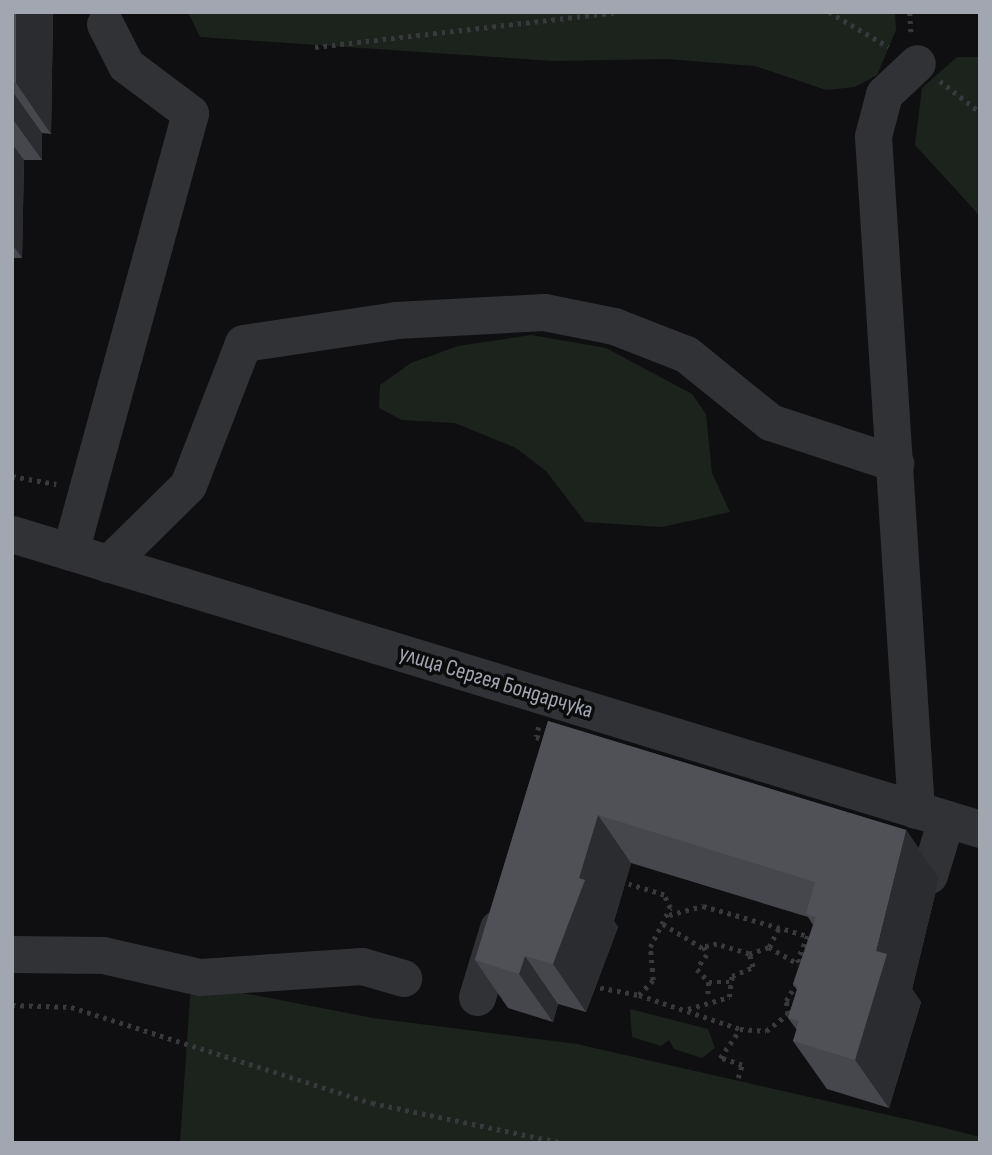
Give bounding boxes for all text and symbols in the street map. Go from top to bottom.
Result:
street label: улица Сергея Бондарчука [396,639,596,725]

